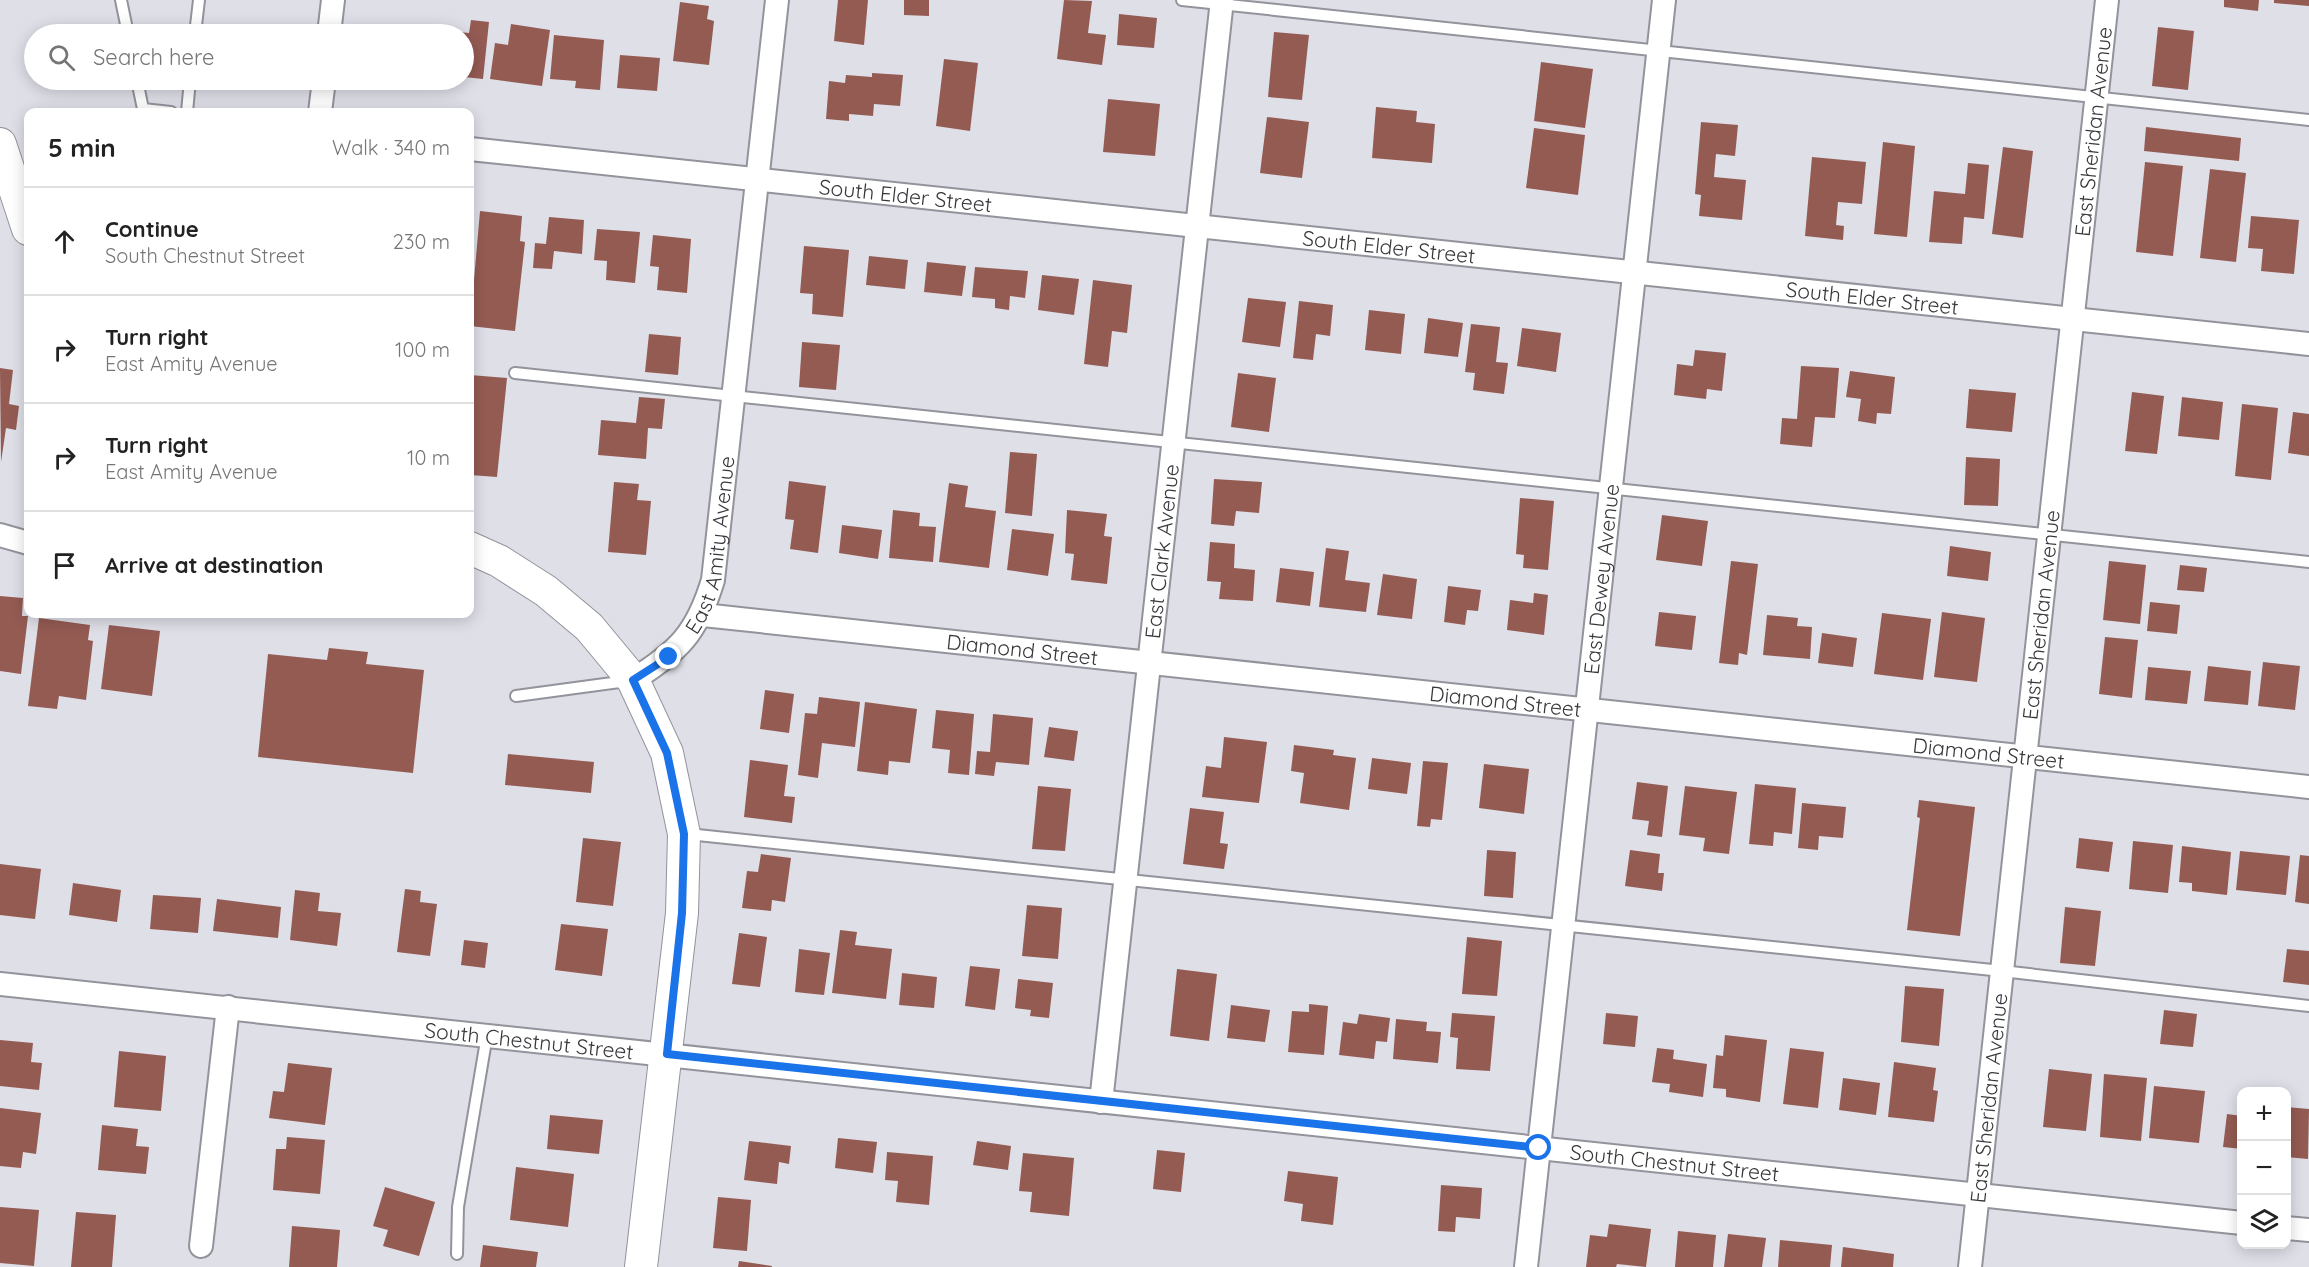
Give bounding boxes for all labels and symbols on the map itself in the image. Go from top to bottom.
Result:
street label: East Sheridan Avenue [2069,25,2117,238]
street label: South Elder Street [818,173,993,217]
street label: South Elder Street [1301,224,1477,269]
street label: South Elder Street [1784,276,1960,320]
street label: East Amity Avenue [679,455,740,638]
street label: East Clark Avenue [1139,463,1184,640]
street label: East Dewey Avenue [1578,482,1624,676]
street label: East Sheridan Avenue [2016,509,2065,721]
street label: Diamond Street [945,628,1099,670]
route end [655,643,681,669]
street label: Diamond Street [1428,680,1582,722]
street label: Diamond Street [1912,732,2066,774]
street label: East Sheridan Avenue [1964,992,2013,1204]
street label: South Chestnut Street [423,1016,635,1064]
route start [1525,1134,1551,1160]
street label: South Chestnut Street [1569,1138,1780,1187]

